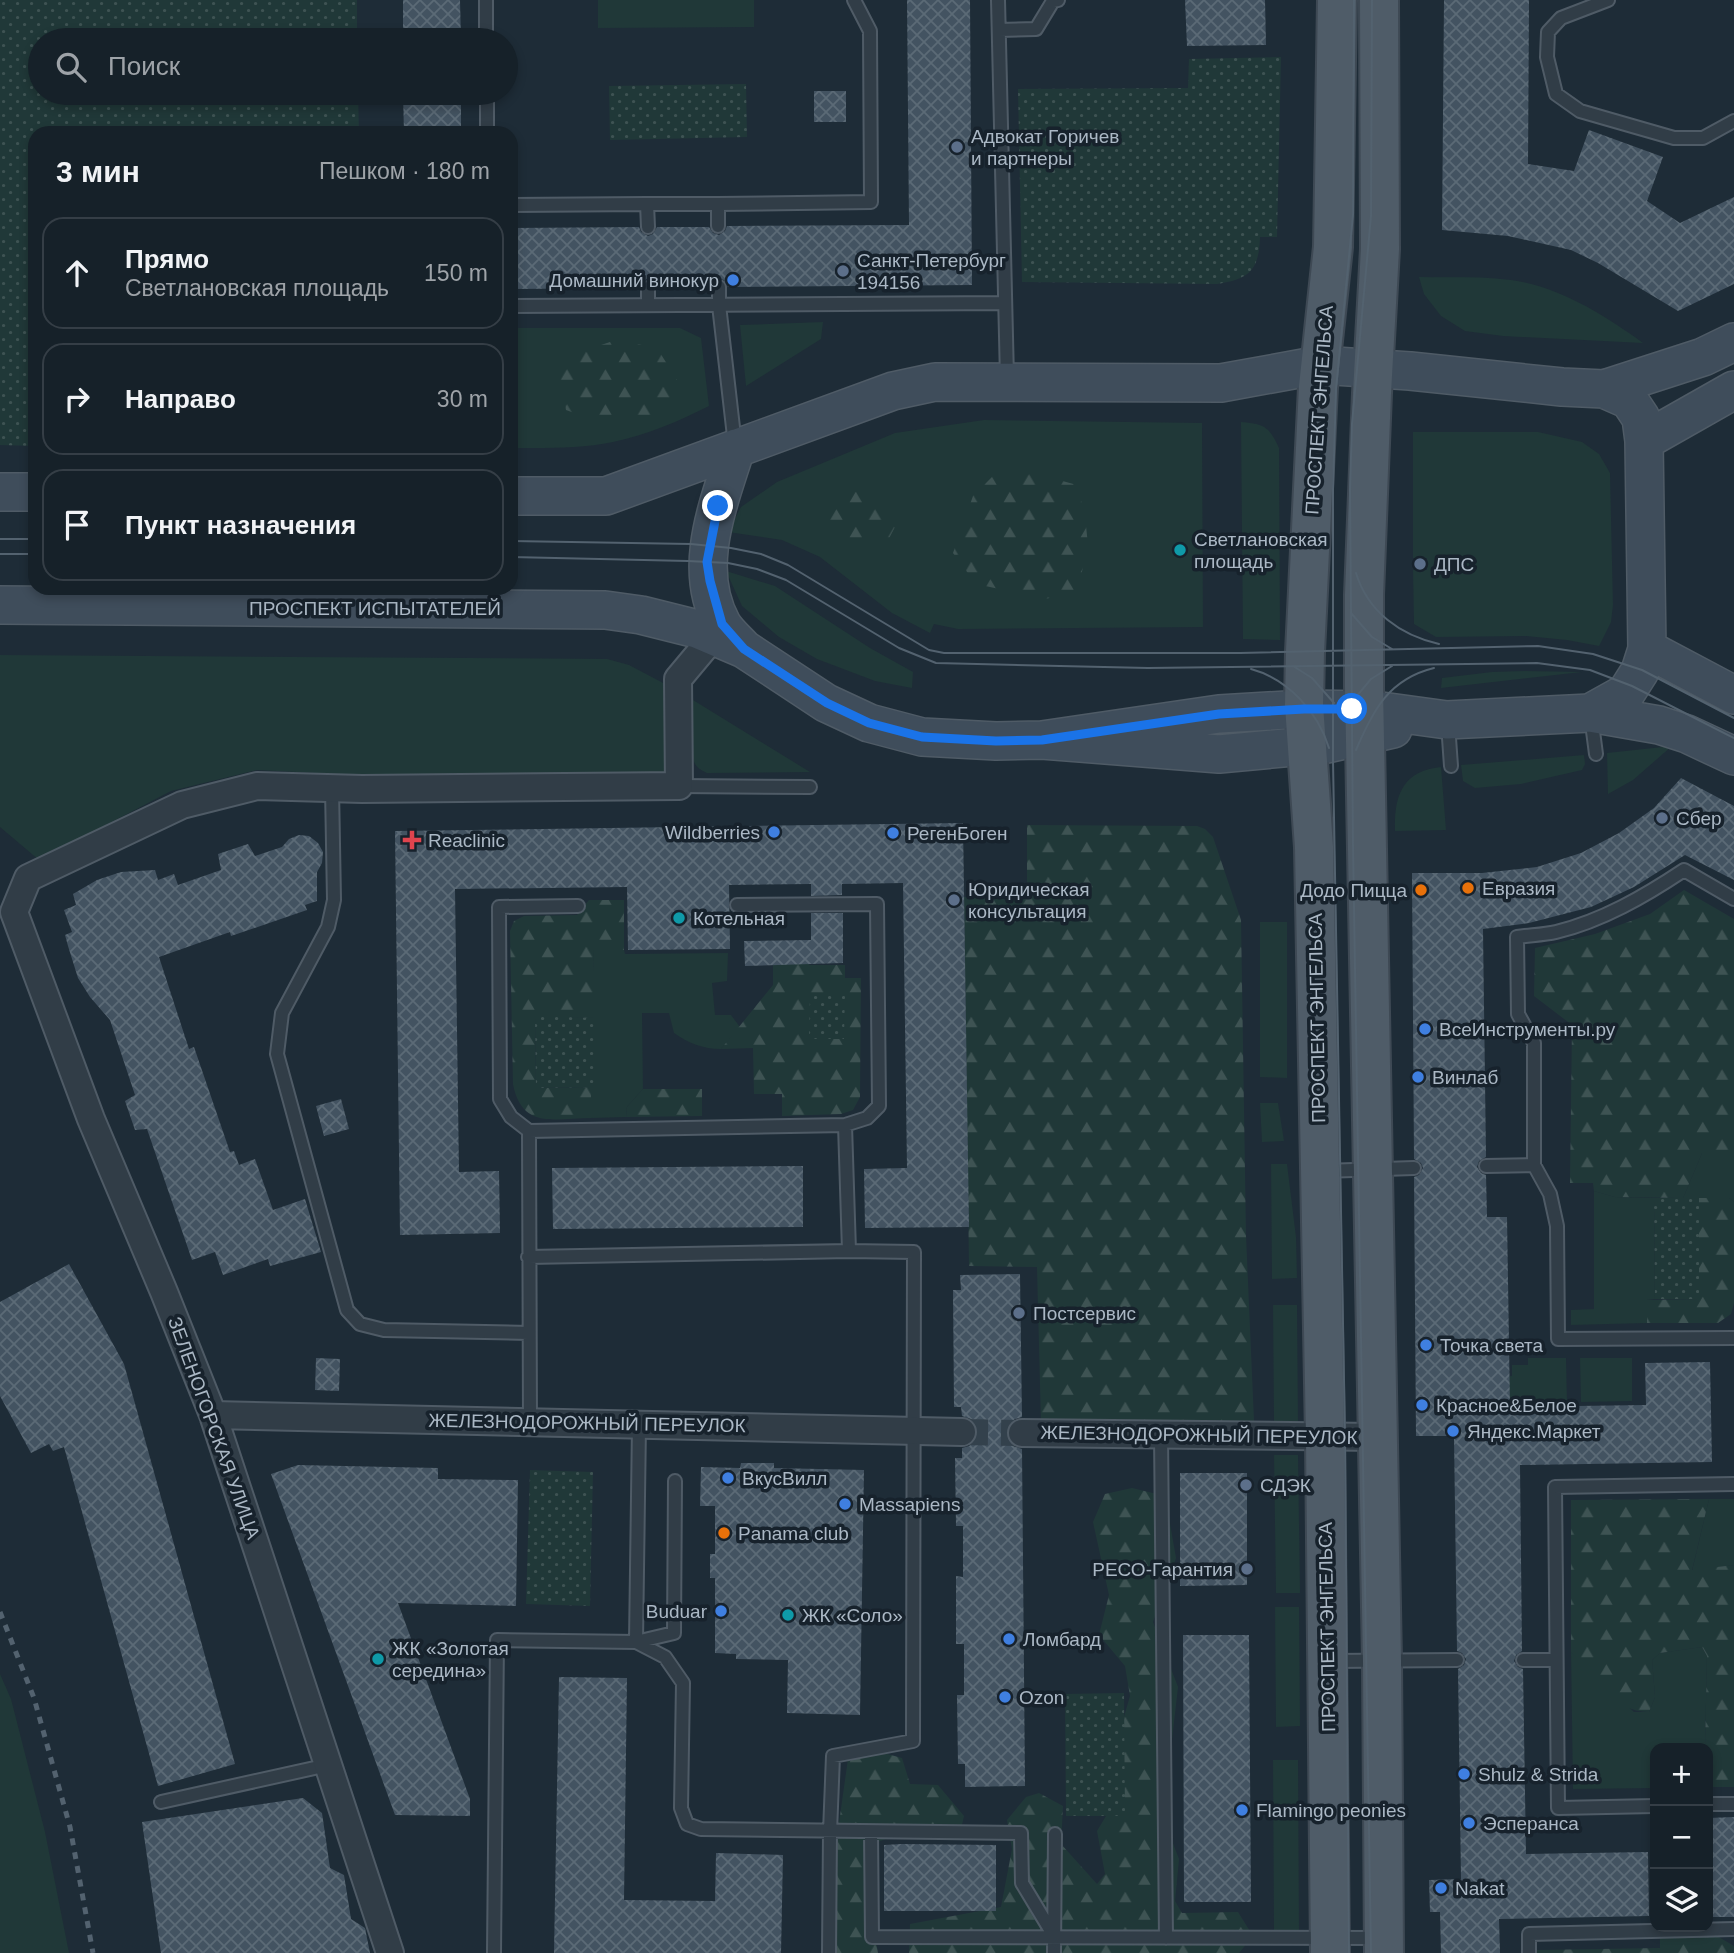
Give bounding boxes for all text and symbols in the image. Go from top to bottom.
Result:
search box [28,28,518,105]
icon: search [52,48,90,86]
text: Поиск [108,51,180,81]
place label: Адвокат Горичев и партнеры [971,126,1119,169]
marker: Адвокат Горичев и партнеры [949,139,965,155]
text: 3 мин [56,155,140,188]
text: Пешком · 180 m [319,158,490,184]
text: Прямо [125,244,209,274]
place label: Санкт-Петербург 194156 [857,250,1006,293]
icon: ahead [58,254,96,292]
text: 150 m [424,260,488,286]
marker: Санкт-Петербург 194156 [835,263,851,279]
place label: Домашний винокур [549,270,719,291]
marker: Домашний винокур [725,272,741,288]
text: Светлановская площадь [125,275,389,301]
street label: ПРОСПЕКТ ЭНГЕЛЬСА [1301,304,1337,515]
icon: right [58,380,96,418]
text: Направо [125,384,236,414]
text: 30 m [437,386,488,412]
route end [702,490,733,521]
icon: arrive [58,506,96,544]
text: Пункт назначения [125,510,356,540]
place label: Светлановская площадь [1194,529,1328,572]
marker: Светлановская площадь [1172,542,1188,558]
place label: ДПС [1434,554,1474,575]
marker: ДПС [1412,556,1428,572]
street label: ПРОСПЕКТ ИСПЫТАТЕЛЕЙ [249,598,501,619]
route start [1336,693,1367,724]
place label: Сбер [1676,808,1722,829]
marker: Сбер [1654,810,1670,826]
place label: Wildberries [665,822,760,843]
place label: РегенБоген [907,823,1008,844]
marker: Wildberries [766,824,782,840]
marker: РегенБоген [885,825,901,841]
marker: Reaclinic [402,830,422,850]
place label: Reaclinic [428,830,505,851]
place label: Евразия [1482,878,1555,899]
place label: Юридическая консультация [968,879,1090,922]
place label: Додо Пицца [1300,880,1407,901]
marker: Евразия [1460,880,1476,896]
marker: Додо Пицца [1413,882,1429,898]
marker: Юридическая консультация [946,892,962,908]
place label: Котельная [693,908,785,929]
marker: Котельная [671,910,687,926]
street label: ПРОСПЕКТ ЭНГЕЛЬСА [1305,913,1329,1123]
place label: ВсеИнструменты.ру [1439,1019,1616,1040]
marker: ВсеИнструменты.ру [1417,1021,1433,1037]
place label: Винлаб [1432,1067,1498,1088]
marker: Винлаб [1410,1069,1426,1085]
place label: Постсервис [1033,1303,1136,1324]
marker: Постсервис [1011,1305,1027,1321]
street label: ЗЕЛЕНОГОРСКАЯ УЛИЦА [164,1314,264,1542]
place label: Точка света [1440,1335,1544,1356]
marker: Точка света [1418,1337,1434,1353]
place label: Красное&Белое [1436,1395,1577,1416]
marker: Красное&Белое [1414,1397,1430,1413]
street label: ЖЕЛЕЗНОДОРОЖНЫЙ ПЕРЕУЛОК [428,1410,746,1436]
place label: Яндекс.Маркет [1467,1421,1601,1442]
street label: ЖЕЛЕЗНОДОРОЖНЫЙ ПЕРЕУЛОК [1040,1422,1358,1448]
marker: Яндекс.Маркет [1445,1423,1461,1439]
place label: ВкусВилл [742,1468,827,1489]
marker: ВкусВилл [720,1470,736,1486]
place label: СДЭК [1260,1475,1311,1496]
marker: СДЭК [1238,1477,1254,1493]
place label: Massapiens [859,1494,960,1515]
marker: Massapiens [837,1496,853,1512]
street label: ПРОСПЕКТ ЭНГЕЛЬСА [1315,1522,1339,1732]
place label: Panama club [738,1523,849,1544]
marker: Panama club [716,1525,732,1541]
place label: РЕСО-Гарантия [1092,1559,1233,1580]
marker: РЕСО-Гарантия [1239,1561,1255,1577]
place label: Buduar [646,1601,708,1622]
marker: Buduar [713,1603,729,1619]
place label: ЖК «Соло» [802,1605,903,1626]
marker: ЖК «Соло» [780,1607,796,1623]
place label: Ломбард [1023,1629,1101,1650]
marker: Ломбард [1001,1631,1017,1647]
place label: ЖК «Золотая середина» [392,1638,509,1681]
marker: ЖК «Золотая середина» [370,1651,386,1667]
place label: Ozon [1019,1687,1064,1708]
marker: Ozon [997,1689,1013,1705]
map controls [1650,1743,1713,1932]
button: + [1650,1743,1713,1806]
place label: Shulz & Strida [1478,1764,1599,1785]
marker: Shulz & Strida [1456,1766,1472,1782]
place label: Flamingo peonies [1256,1800,1406,1821]
marker: Flamingo peonies [1234,1802,1250,1818]
button: − [1650,1806,1713,1869]
place label: Эсперанса [1483,1813,1579,1834]
marker: Эсперанса [1461,1815,1477,1831]
button: layers [1650,1869,1713,1932]
place label: Nakat [1455,1878,1505,1899]
marker: Nakat [1433,1880,1449,1896]

